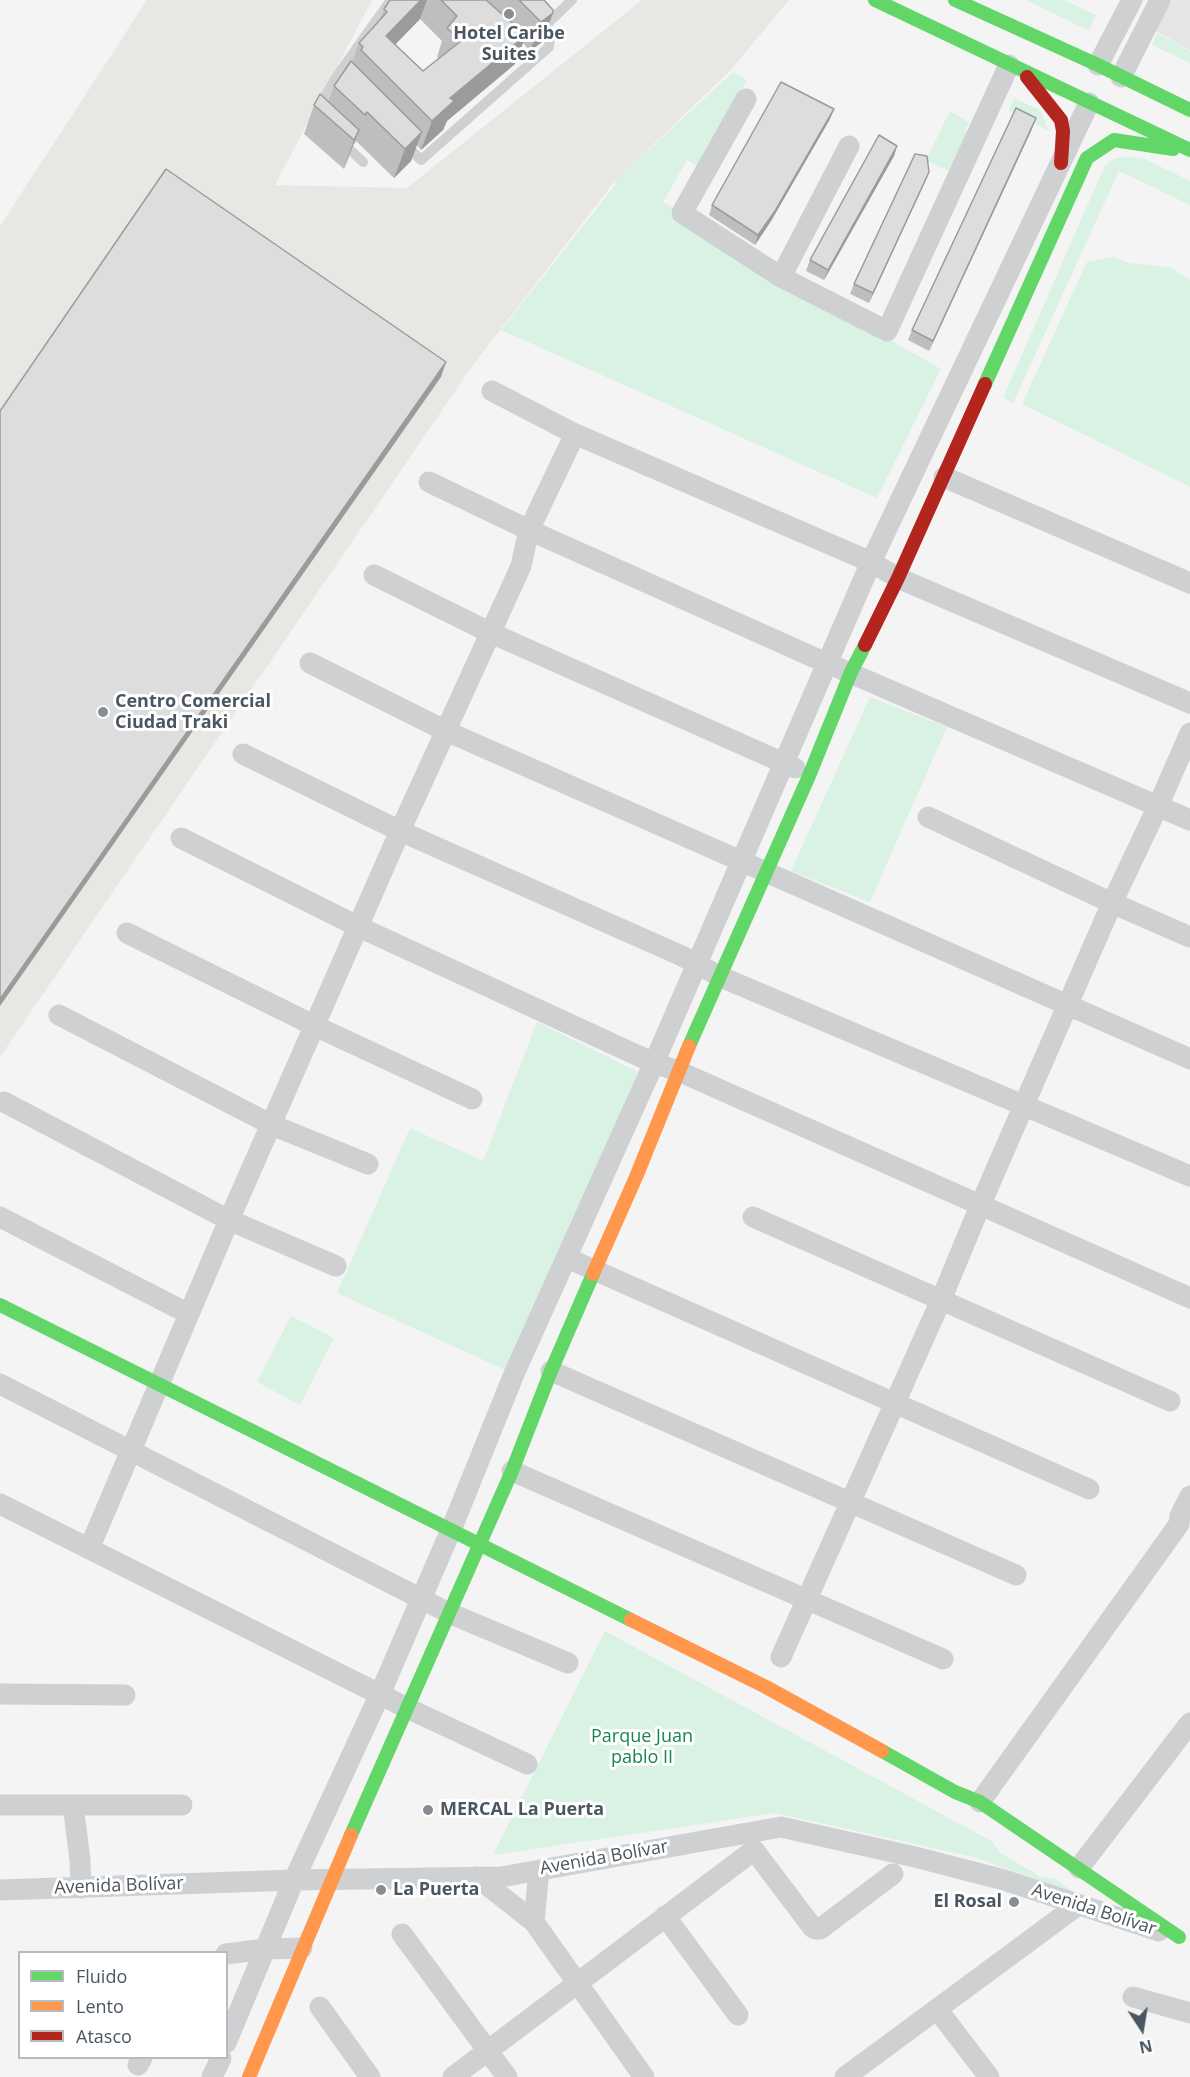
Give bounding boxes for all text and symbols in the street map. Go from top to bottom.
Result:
marker: Hotel Caribe Suites [502,7,516,21]
place label: Hotel Caribe Suites [453,23,565,66]
place label: Centro Comercial Ciudad Traki [115,691,271,734]
marker: Centro Comercial Ciudad Traki [96,705,110,719]
park label: Parque Juan pablo II [591,1726,693,1768]
place label: MERCAL La Puerta [440,1799,604,1821]
marker: MERCAL La Puerta [421,1803,435,1817]
street label: Avenida Bolívar [538,1836,670,1880]
street label: Avenida Bolívar [54,1873,184,1899]
place label: La Puerta [393,1879,479,1901]
street label: Avenida Bolívar [1029,1880,1159,1940]
marker: La Puerta [374,1883,388,1897]
place label: El Rosal [933,1891,1002,1913]
marker: El Rosal [1007,1895,1021,1909]
legend [18,1951,228,2059]
text: Fluido [76,1964,127,1988]
text: Lento [76,1994,124,2018]
north arrow [1112,1999,1172,2059]
text: Atasco [76,2024,132,2048]
text: N [1137,2034,1154,2059]

